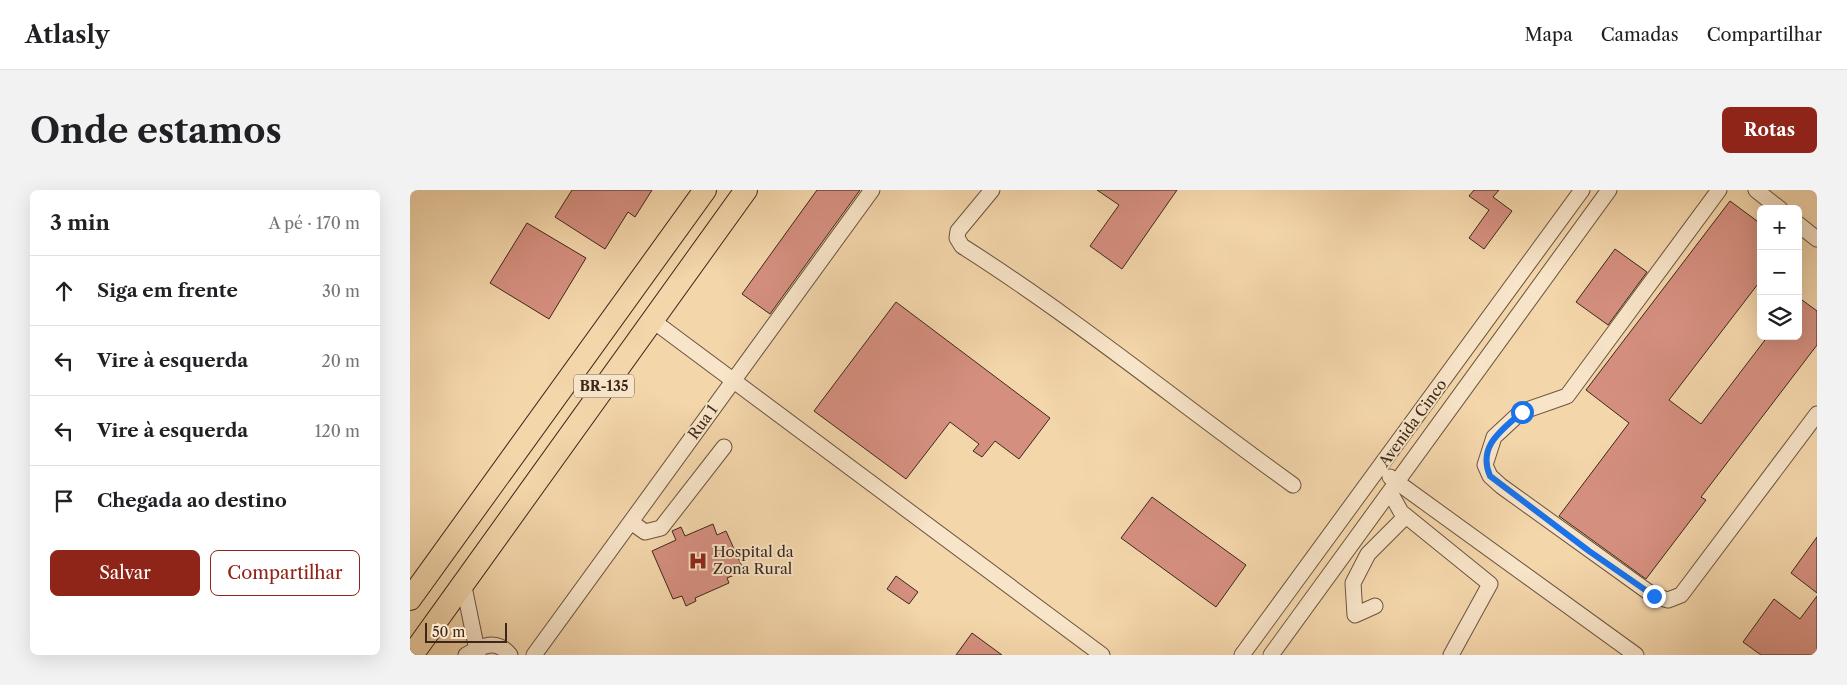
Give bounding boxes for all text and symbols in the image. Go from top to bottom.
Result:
text: Atlasly [25,20,109,49]
text: Mapa [1525,24,1573,46]
text: Camadas [1601,24,1679,46]
text: Compartilhar [1707,24,1822,46]
button: Rotas [1722,107,1817,153]
text: Onde estamos [30,109,282,152]
map controls [1757,205,1802,340]
button: + [1757,205,1802,250]
text: 3 min [50,210,110,235]
text: A pé · 170 m [269,213,360,233]
button: − [1757,250,1802,295]
icon: ahead [50,277,78,305]
text: Siga em frente [97,279,238,302]
text: 30 m [322,281,360,301]
button: layers [1757,295,1802,340]
icon: left [50,347,78,375]
text: Vire à esquerda [97,349,248,372]
text: 20 m [321,351,360,371]
road number: BR-135 [574,375,634,398]
street label: Avenida Cinco [1374,375,1451,471]
street label: Rua 1 [684,400,722,443]
route start [1511,401,1534,424]
icon: left [50,417,78,445]
text: Vire à esquerda [97,419,248,442]
text: 120 m [315,421,360,441]
icon: arrive [50,487,78,515]
text: Chegada ao destino [97,489,287,512]
place label: Hospital da Zona Rural [713,542,794,578]
button: Salvar [50,550,200,596]
button: Compartilhar [210,550,360,596]
hospital icon: Hospital da Zona Rural [687,550,709,572]
route end [1643,585,1666,608]
scale bar [425,620,508,643]
text: 50 m [432,623,465,641]

